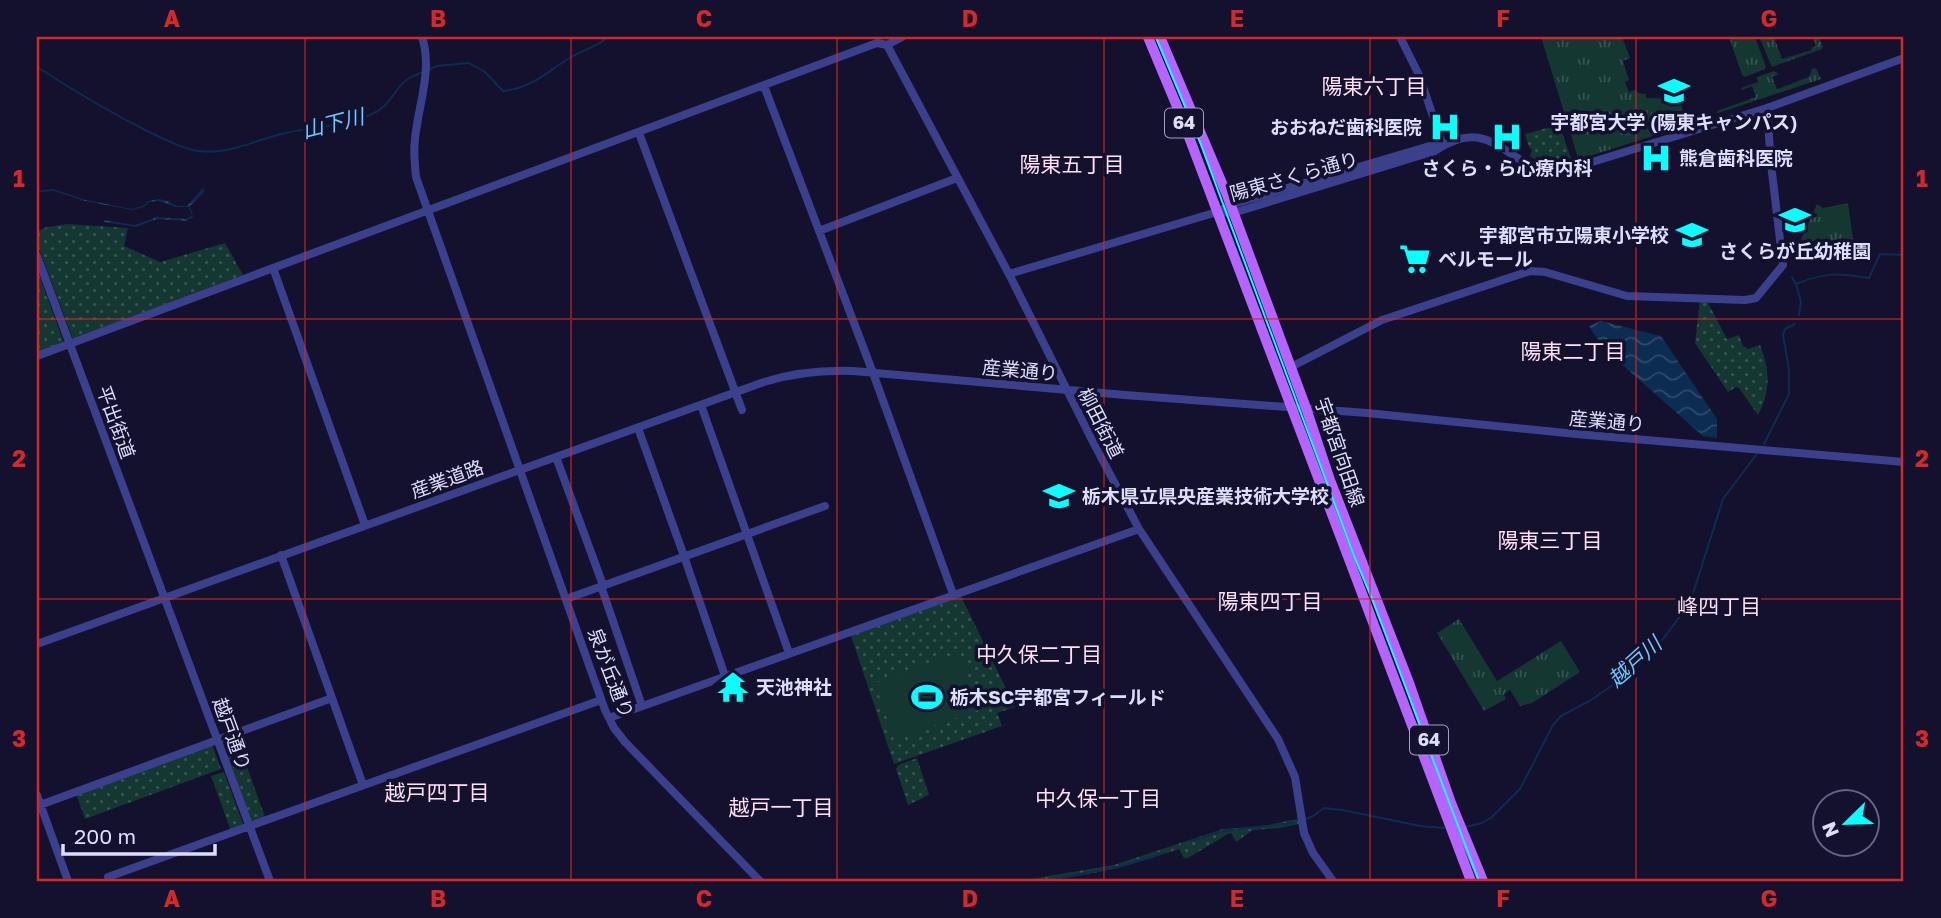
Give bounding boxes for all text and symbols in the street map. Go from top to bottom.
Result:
text: A [164,4,181,32]
text: B [430,4,446,32]
text: C [696,4,712,32]
text: D [962,4,978,32]
text: E [1230,4,1244,32]
text: F [1496,4,1510,32]
text: G [1761,4,1777,32]
district label: 陽東六丁目 [1322,73,1427,99]
school or university icon: 宇都宮大学 (陽東キャンパス) [1657,74,1691,108]
water label: 山下川 [299,102,368,143]
road number: 64 [1165,109,1203,138]
hospital icon: おおねだ歯科医院 [1428,110,1462,144]
place label: 宇都宮大学 (陽東キャンパス) [1550,110,1798,133]
place label: おおねだ歯科医院 [1270,115,1422,138]
hospital icon: さくら・ら心療内科 [1490,120,1524,154]
hospital icon: 熊倉歯科医院 [1639,141,1673,175]
street label: 陽東さくら通り [1227,146,1361,205]
place label: 熊倉歯科医院 [1679,146,1793,169]
district label: 陽東五丁目 [1020,151,1125,177]
place label: さくら・ら心療内科 [1421,156,1593,179]
text: 1 [13,164,25,192]
text: 1 [1916,164,1928,192]
school or university icon: さくらが丘幼稚園 [1778,203,1812,237]
school or university icon: 宇都宮市立陽東小学校 [1675,218,1709,252]
place label: 宇都宮市立陽東小学校 [1479,223,1669,246]
place label: さくらが丘幼稚園 [1719,239,1871,262]
supermarket icon: ベルモール [1398,242,1432,276]
place label: ベルモール [1438,247,1533,270]
district label: 陽東二丁目 [1521,338,1626,364]
street label: 産業通り [981,355,1059,384]
street label: 平出街道 [93,382,140,461]
street label: 柳田街道 [1074,384,1129,462]
street label: 宇都宮向田線 [1311,394,1370,509]
street label: 産業通り [1568,406,1646,435]
text: 2 [12,444,26,472]
text: 2 [1915,444,1929,472]
street label: 産業道路 [407,455,486,502]
school or university icon: 栃木県立県央産業技術大学校 [1042,479,1076,513]
place label: 栃木県立県央産業技術大学校 [1082,484,1329,507]
district label: 陽東三丁目 [1498,527,1603,553]
district label: 陽東四丁目 [1218,588,1323,614]
district label: 峰四丁目 [1677,593,1761,619]
street label: 泉が丘通り [584,624,639,721]
water label: 越戸川 [1602,629,1668,692]
district label: 中久保二丁目 [976,641,1102,667]
temple icon: 天池神社 [716,670,750,704]
place label: 天池神社 [756,675,832,698]
sports icon: 栃木SC宇都宮フィールド [910,680,944,714]
place label: 栃木SC宇都宮フィールド [950,685,1166,708]
street label: 越戸通り [209,694,256,773]
text: 3 [12,724,26,752]
text: 3 [1915,724,1929,752]
road number: 64 [1410,726,1448,754]
district label: 越戸四丁目 [385,779,490,805]
district label: 中久保一丁目 [1035,785,1161,811]
north arrow [1812,788,1882,858]
district label: 越戸一丁目 [729,794,834,820]
scale bar [63,813,215,857]
text: N [1816,819,1843,841]
text: 200 m [74,823,136,849]
text: A [164,884,181,912]
text: B [430,884,446,912]
text: C [696,884,712,912]
text: D [962,884,978,912]
text: E [1230,884,1244,912]
text: F [1496,884,1510,912]
text: G [1761,884,1777,912]

